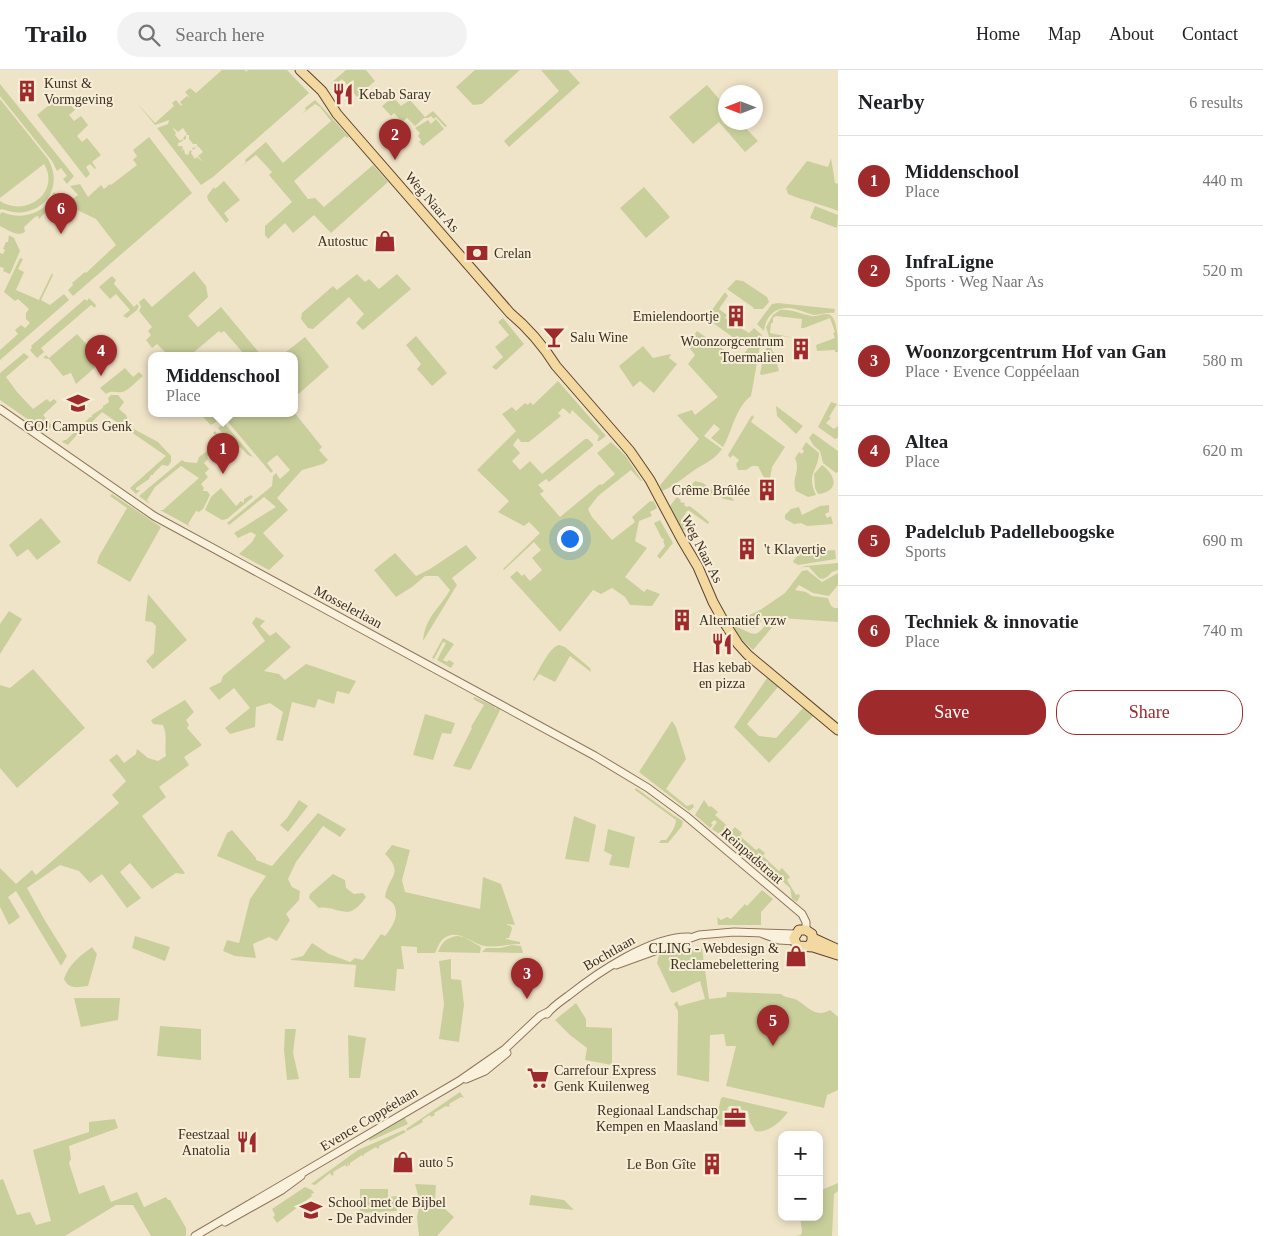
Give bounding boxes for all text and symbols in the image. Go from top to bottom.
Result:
search box [117,12,467,57]
text: Trailo [25,21,87,47]
icon: search [135,21,163,49]
text: Search here [175,24,264,45]
text: Home [976,24,1020,44]
text: Map [1048,24,1081,44]
text: About [1109,24,1154,44]
text: Contact [1182,24,1238,44]
place label: Kunst & Vormgeving [44,76,113,107]
building icon: Kunst & Vormgeving [14,78,40,104]
restaurant icon: Kebab Saray [330,81,356,107]
north arrow [718,85,763,130]
place label: Kebab Saray [359,87,431,102]
text: Nearby [858,90,925,114]
text: 6 results [1189,94,1243,111]
pin: 2 [379,119,411,160]
text: Middenschool [905,161,1019,182]
street label: Weg Naar As [402,169,462,235]
text: 1 [870,172,878,189]
text: 440 m [1203,172,1243,189]
text: Place [905,183,940,200]
pin: 6 [45,193,77,234]
shop icon: Autostuc [372,228,398,254]
place label: Autostuc [317,234,368,249]
bank icon: Crelan [464,240,490,266]
place label: Crelan [494,246,531,261]
text: InfraLigne [905,251,994,272]
text: 2 [870,262,878,279]
text: 520 m [1203,262,1243,279]
text: Sports · Weg Naar As [905,273,1044,290]
building icon: Emielendoortje [723,303,749,329]
place label: Emielendoortje [633,309,719,324]
bar icon: Salu Wine [541,324,567,350]
place label: Salu Wine [570,330,628,345]
place label: Woonzorgcentrum Toermalien [680,334,784,365]
pin: 4 [85,335,117,376]
building icon: Woonzorgcentrum Toermalien [788,336,814,362]
text: Woonzorgcentrum Hof van Gan [905,341,1166,362]
popup [148,352,298,417]
text: 3 [870,352,878,369]
text: 580 m [1203,352,1243,369]
text: Place · Evence Coppéelaan [905,363,1080,380]
text: Middenschool [166,365,280,386]
text: Place [166,387,201,404]
school or university icon: GO! Campus Genk [65,390,91,416]
place label: GO! Campus Genk [24,419,132,434]
text: Altea [905,431,948,452]
pin: 1 [207,433,239,474]
text: 4 [870,442,878,459]
text: 620 m [1203,442,1243,459]
text: Place [905,453,940,470]
building icon: Crême Brûlée [754,477,780,503]
place label: Crême Brûlée [672,483,750,498]
street label: Weg Naar As [678,512,726,586]
text: Padelclub Padelleboogske [905,521,1115,542]
your location [557,526,583,552]
text: 5 [870,532,878,549]
text: 690 m [1203,532,1243,549]
building icon: 't Klavertje [734,536,760,562]
place label: 't Klavertje [764,542,826,557]
text: Sports [905,543,946,560]
street label: Mosselerlaan [312,583,384,631]
building icon: Alternatief vzw [669,607,695,633]
text: Techniek & innovatie [905,611,1079,632]
place label: Alternatief vzw [699,613,787,628]
text: 6 [870,622,878,639]
text: 740 m [1203,622,1243,639]
restaurant icon: Has kebab en pizza [709,631,735,657]
text: Place [905,633,940,650]
place label: Has kebab en pizza [693,660,751,691]
button: Save [858,690,1046,735]
button: Share [1056,690,1243,735]
street label: Reinpadstraat [718,825,786,887]
street label: Bochtlaan [581,932,637,974]
place label: CLING - Webdesign & Reclamebelettering [649,941,779,972]
shop icon: CLING - Webdesign & Reclamebelettering [783,943,809,969]
pin: 3 [511,958,543,999]
pin: 5 [757,1005,789,1046]
place label: Carrefour Express Genk Kuilenweg [554,1063,656,1094]
supermarket icon: Carrefour Express Genk Kuilenweg [525,1065,551,1091]
street label: Evence Coppéelaan [318,1084,420,1154]
place label: Regionaal Landschap Kempen en Maasland [596,1103,718,1134]
office icon: Regionaal Landschap Kempen en Maasland [722,1105,748,1131]
place label: Feestzaal Anatolia [178,1127,231,1158]
restaurant icon: Feestzaal Anatolia [234,1129,260,1155]
map controls [778,1131,823,1221]
button: + [778,1131,823,1176]
shop icon: auto 5 [390,1149,416,1175]
building icon: Le Bon Gîte [699,1151,725,1177]
place label: auto 5 [419,1155,454,1170]
place label: Le Bon Gîte [627,1157,696,1172]
button: − [778,1176,823,1221]
place label: School met de Bijbel - De Padvinder [328,1195,446,1226]
school or university icon: School met de Bijbel - De Padvinder [298,1197,324,1223]

